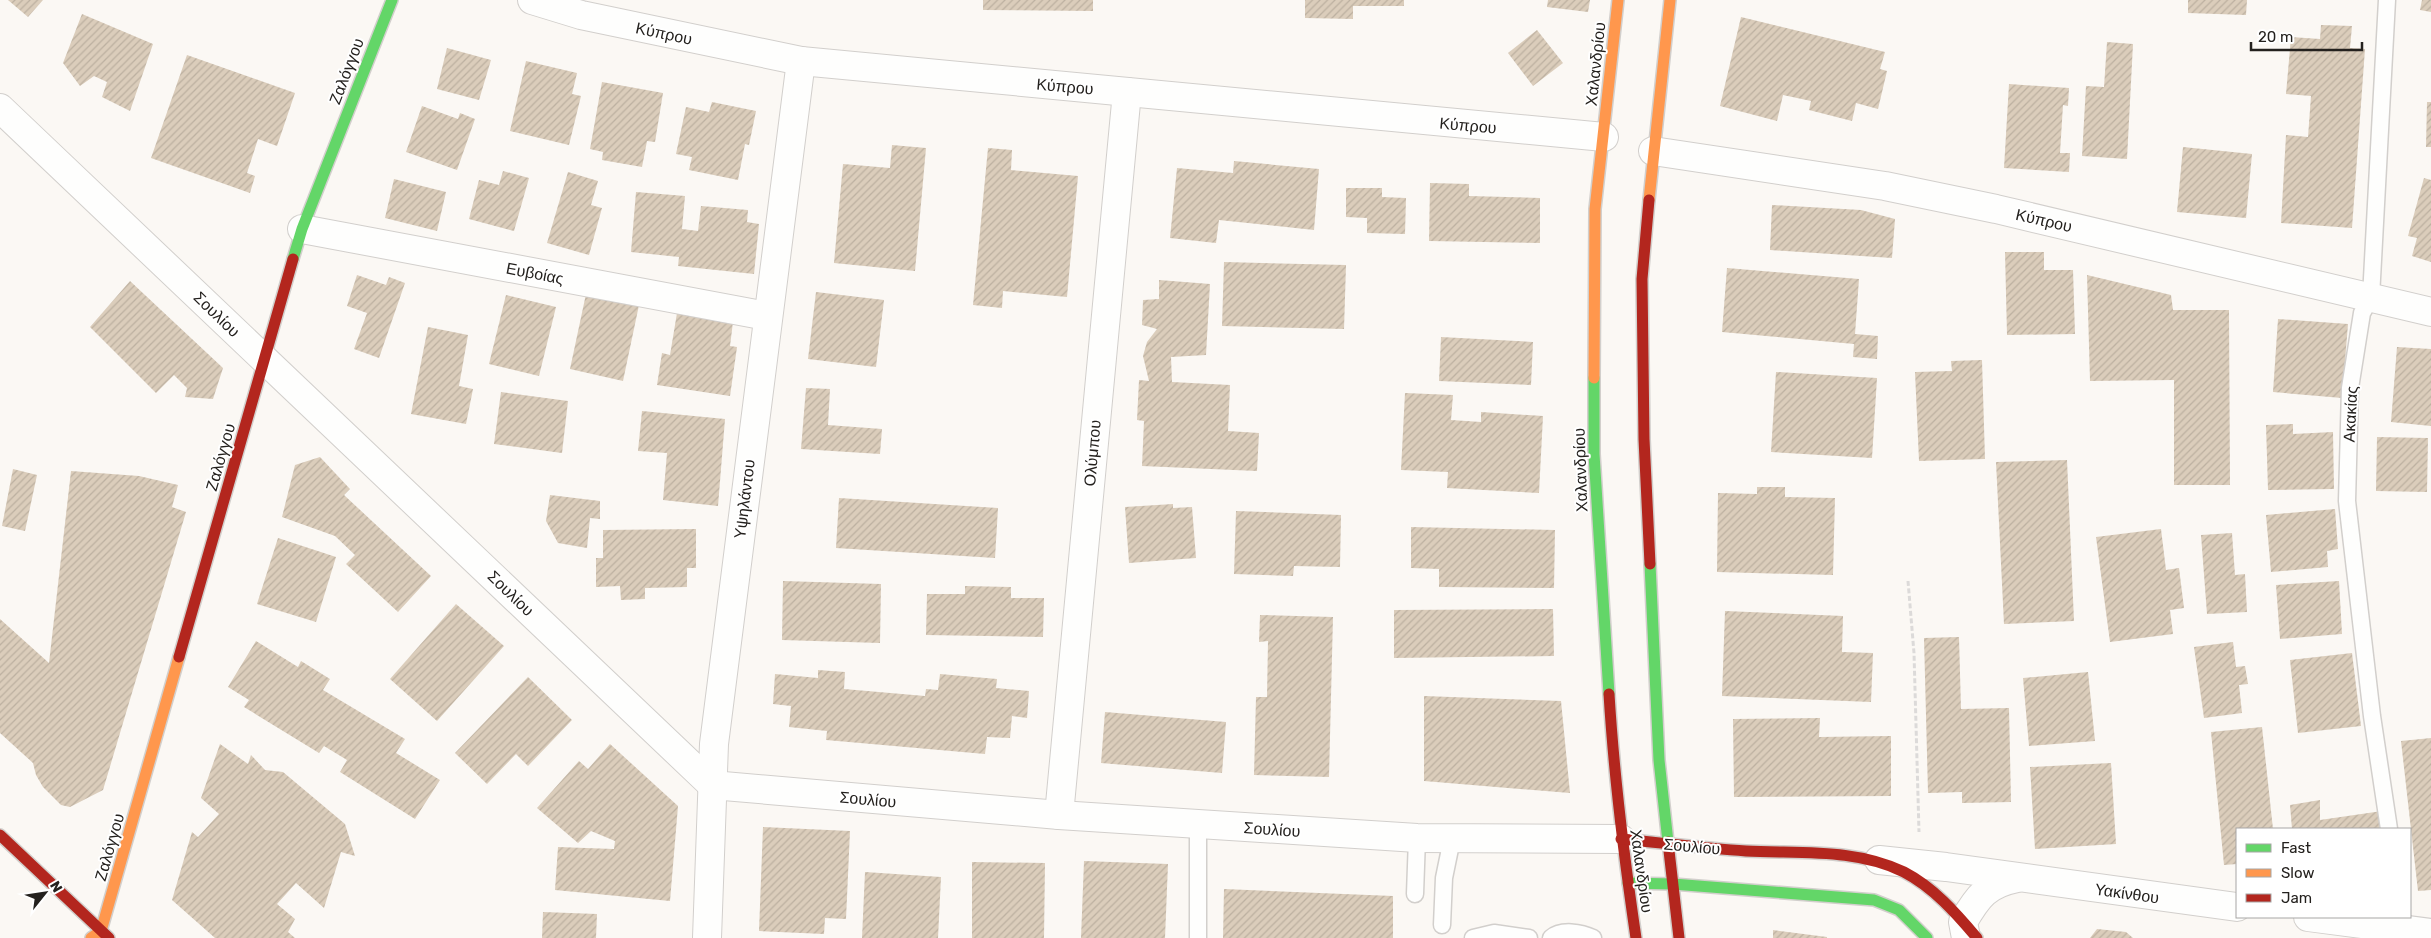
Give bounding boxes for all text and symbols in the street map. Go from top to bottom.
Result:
street label: Κύπρου [634,18,694,49]
scale bar [2251,20,2362,52]
street label: Χαλανδρίου [1582,21,1609,107]
text: 20 m [2258,28,2293,46]
street label: Ζαλόγγου [325,35,368,107]
street label: Κύπρου [1036,75,1094,98]
street label: Κύπρου [1439,114,1497,137]
street label: Κύπρου [2014,205,2074,236]
street label: Ευβοίας [505,259,565,288]
street label: Σουλίου [190,288,244,341]
street label: Ακακίας [2340,385,2361,443]
street label: Ολύμπου [1080,419,1105,487]
street label: Ζαλόγγου [202,421,239,493]
street label: Χαλανδρίου [1570,428,1591,512]
street label: Υψηλάντου [730,458,759,540]
street label: Σουλίου [484,567,538,620]
street label: Σουλίου [839,788,897,811]
street label: Ζαλόγγου [91,811,128,883]
street label: Σουλίου [1243,818,1301,841]
street label: Χαλανδρίου [1626,828,1657,914]
legend [2236,828,2411,918]
street label: Σουλίου [1663,835,1721,858]
text: Fast [2281,839,2311,857]
text: Slow [2281,864,2314,882]
north arrow [20,868,70,918]
text: N [46,878,66,895]
street label: Υακίνθου [2094,880,2160,907]
text: Jam [2281,889,2312,907]

